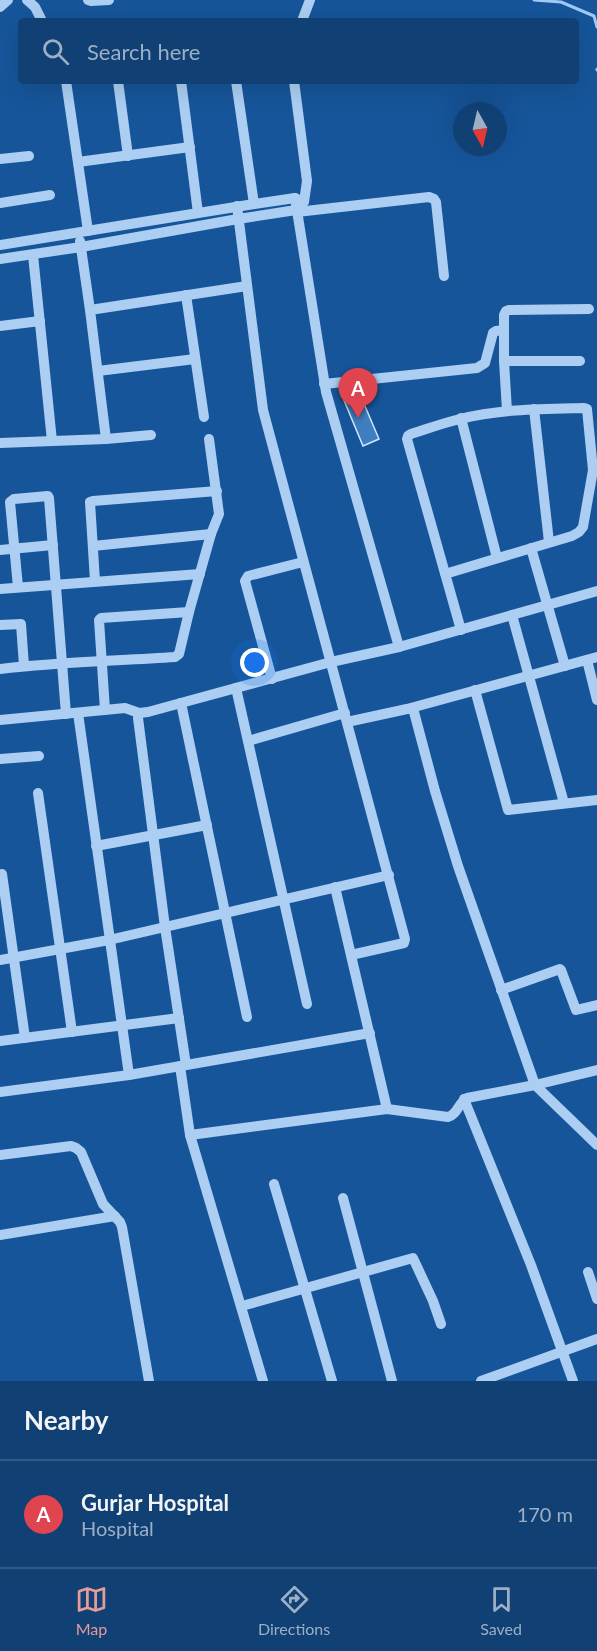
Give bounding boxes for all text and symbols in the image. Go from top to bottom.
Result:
search box [18,18,579,84]
icon: search [39,35,72,68]
text: Search here [87,38,200,65]
north arrow [453,102,507,156]
pin: A [338,368,378,418]
your location [240,648,269,677]
text: Nearby [24,1404,109,1436]
text: Gurjar Hospital [81,1489,229,1516]
text: A [37,1502,50,1526]
text: 170 m [517,1502,573,1526]
text: Hospital [81,1516,154,1540]
tab: Map [75,1583,108,1638]
tab: Directions [258,1583,330,1638]
tab: Saved [480,1583,522,1638]

